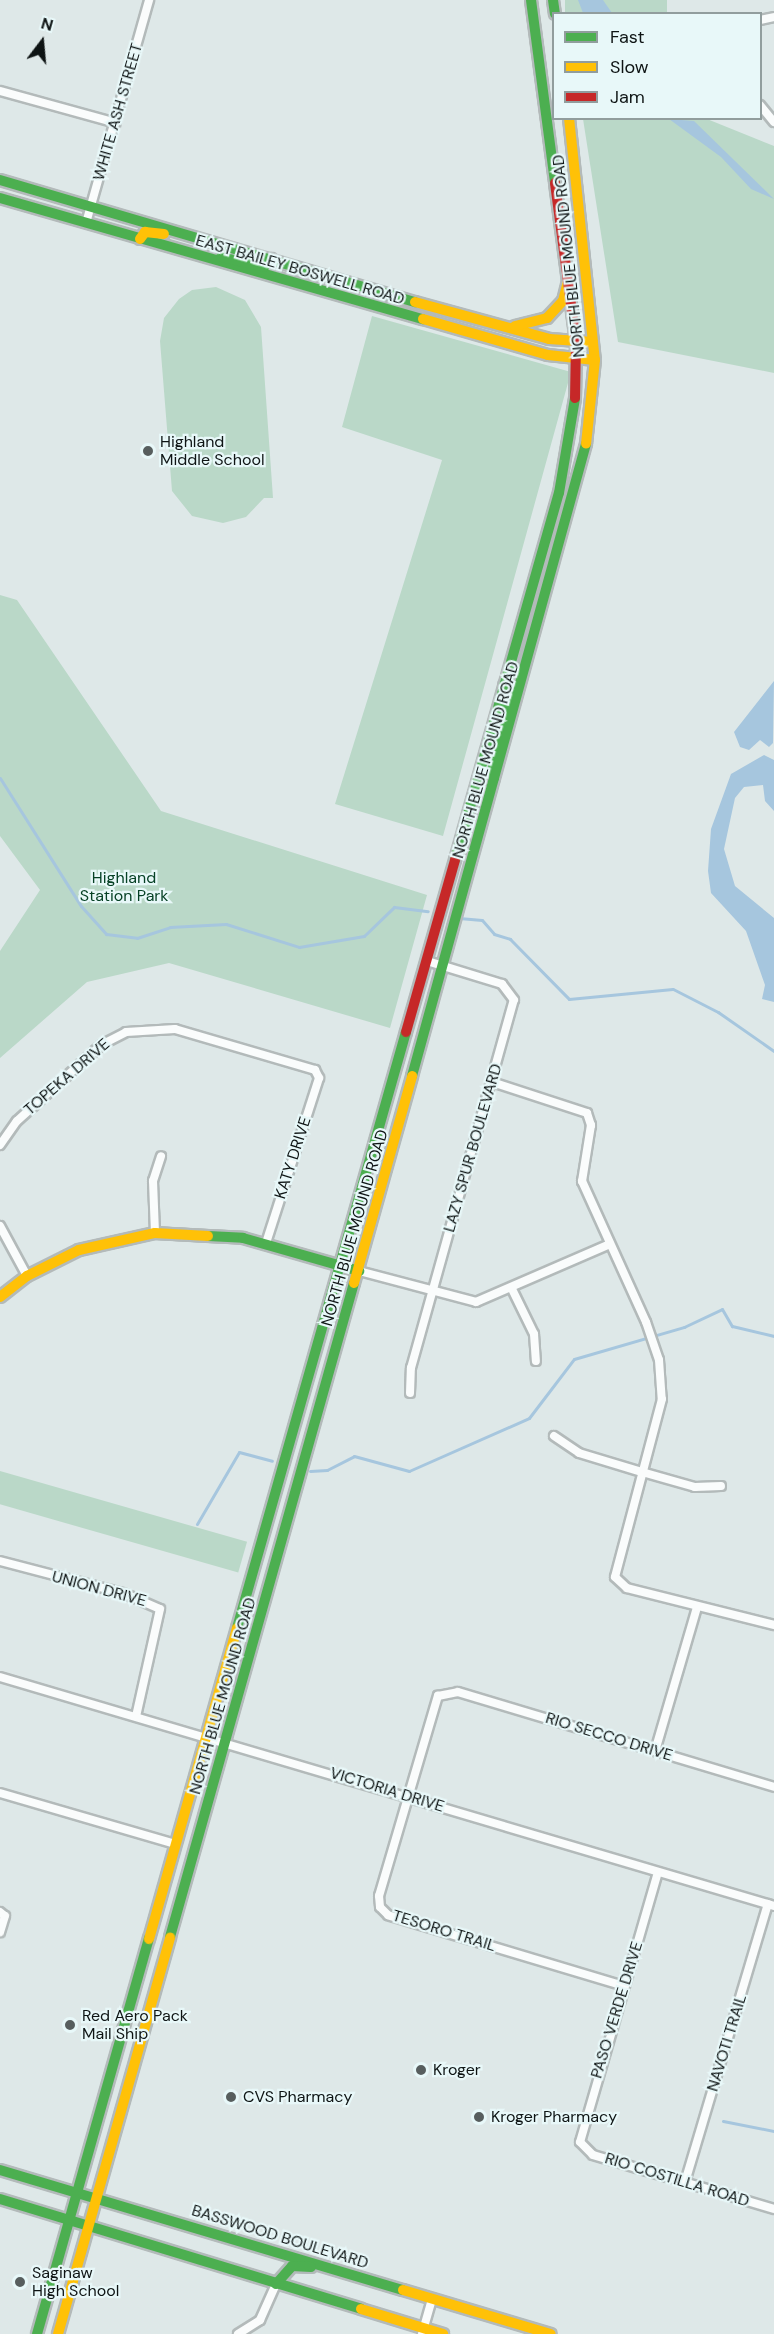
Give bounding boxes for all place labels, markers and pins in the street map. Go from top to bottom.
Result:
place label: Highland Middle School [160,432,264,470]
marker: Highland Middle School [141,444,155,458]
place label: Red Aero Pack Mail Ship [82,2006,188,2044]
marker: Red Aero Pack Mail Ship [63,2018,77,2032]
place label: Kroger [433,2060,481,2080]
marker: Kroger [414,2063,428,2077]
place label: CVS Pharmacy [243,2087,352,2107]
marker: CVS Pharmacy [224,2090,238,2104]
place label: Kroger Pharmacy [491,2107,617,2127]
marker: Kroger Pharmacy [472,2110,486,2124]
place label: Saginaw High School [32,2263,119,2301]
marker: Saginaw High School [13,2275,27,2289]

